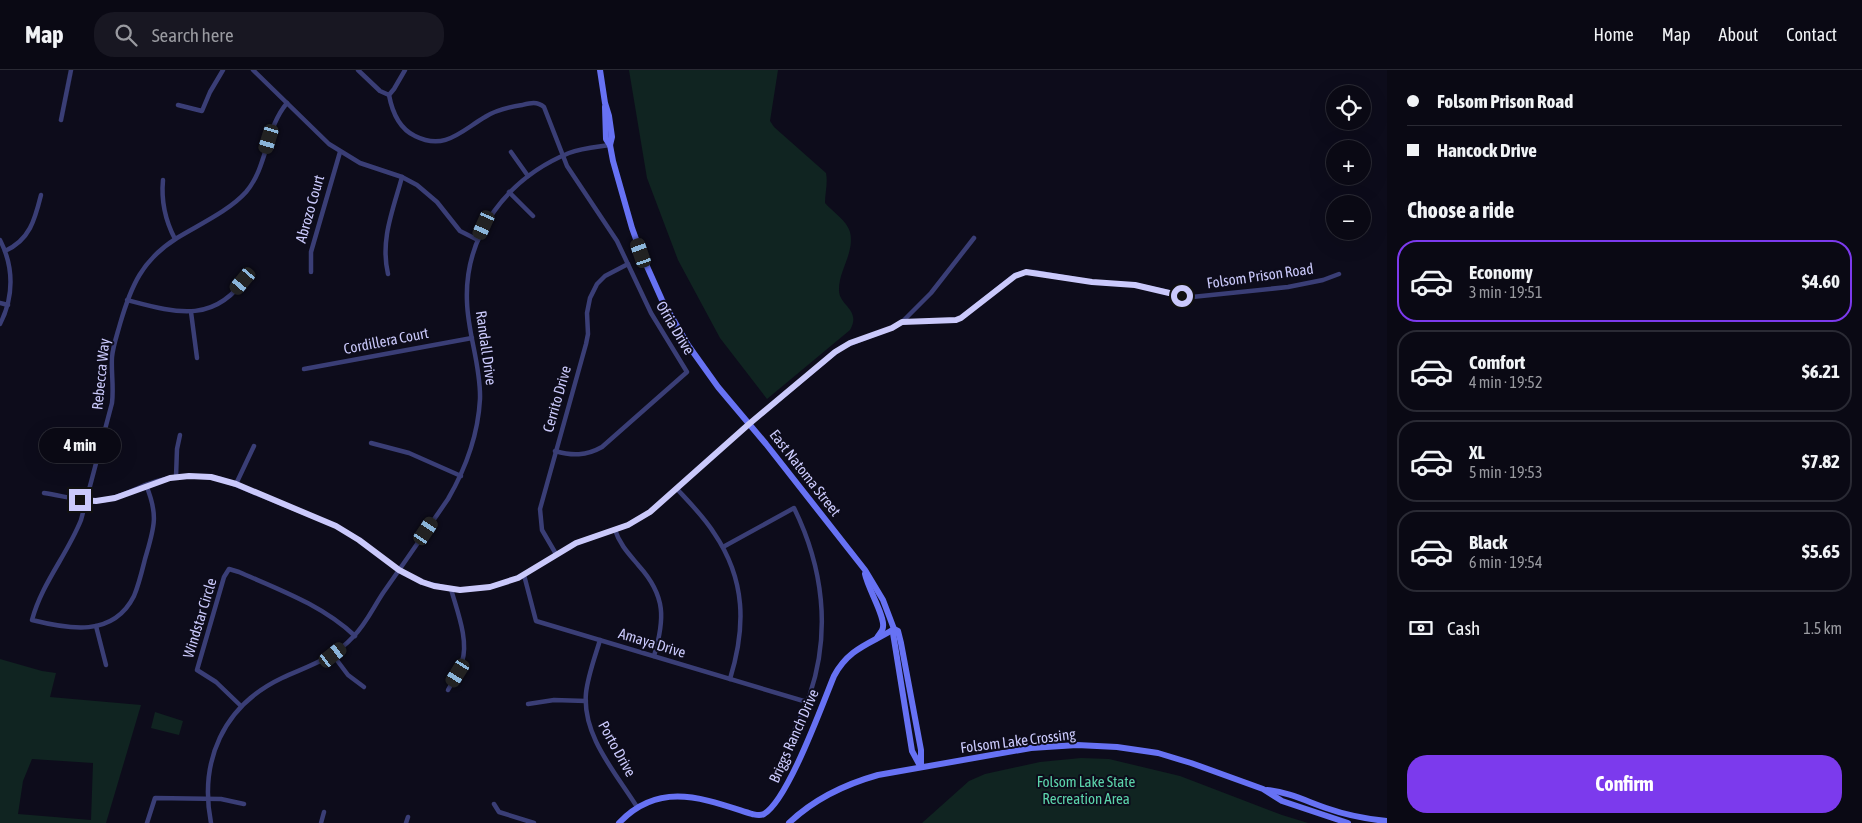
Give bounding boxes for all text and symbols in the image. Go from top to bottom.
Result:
search box [94,12,444,57]
text: Map [25,21,64,48]
icon: search [112,21,140,49]
text: Search here [152,24,234,46]
text: Home [1594,24,1634,45]
text: Map [1662,24,1691,45]
text: About [1719,24,1758,45]
text: Contact [1786,24,1837,45]
map controls [1326,85,1371,240]
button: locate [1326,85,1371,130]
text: Folsom Prison Road [1437,90,1573,112]
car [257,122,280,156]
text: Hancock Drive [1437,139,1537,161]
button: + [1326,140,1371,185]
street label: Abrozo Court [292,173,327,245]
button: − [1326,195,1371,240]
text: Choose a ride [1407,197,1514,223]
car [471,208,496,242]
car [629,236,652,270]
icon: car [1409,259,1454,304]
street label: Folsom Prison Road [1206,260,1314,291]
text: Economy [1469,261,1533,283]
car [227,265,258,297]
text: $4.60 [1802,270,1840,292]
text: 3 min · 19:51 [1469,283,1542,301]
route start [1171,285,1193,307]
street label: Ofria Drive [653,298,698,358]
street label: Randall Drive [473,310,500,386]
street label: Cordillera Court [342,324,430,357]
street label: Rebecca Way [88,337,113,411]
icon: car [1409,349,1454,394]
text: Comfort [1469,351,1525,373]
text: $6.21 [1802,360,1840,382]
street label: Cerrito Drive [539,364,574,434]
text: 4 min · 19:52 [1469,373,1542,391]
street label: East Natoma Street [766,426,844,519]
callout: 4 min [39,428,121,462]
text: 4 min [64,436,96,454]
icon: car [1409,439,1454,484]
text: XL [1469,441,1485,463]
text: $7.82 [1802,450,1840,472]
text: 5 min · 19:53 [1469,463,1542,481]
route end [69,489,91,511]
car [411,514,440,548]
icon: car [1409,529,1454,574]
text: Black [1469,531,1507,553]
text: $5.65 [1802,540,1840,562]
text: 6 min · 19:54 [1469,553,1542,571]
street label: Windstar Circle [179,576,220,660]
icon: cash [1407,614,1435,642]
text: Cash [1447,617,1480,639]
text: 1.5 km [1803,619,1842,637]
street label: Amaya Drive [617,624,688,661]
car [316,640,349,670]
car [443,656,472,690]
street label: Briggs Ranch Drive [765,686,822,785]
street label: Porto Drive [595,718,640,780]
street label: Folsom Lake Crossing [959,725,1077,756]
button: Confirm [1407,755,1842,813]
park label: Folsom Lake State Recreation Area [1037,773,1135,807]

